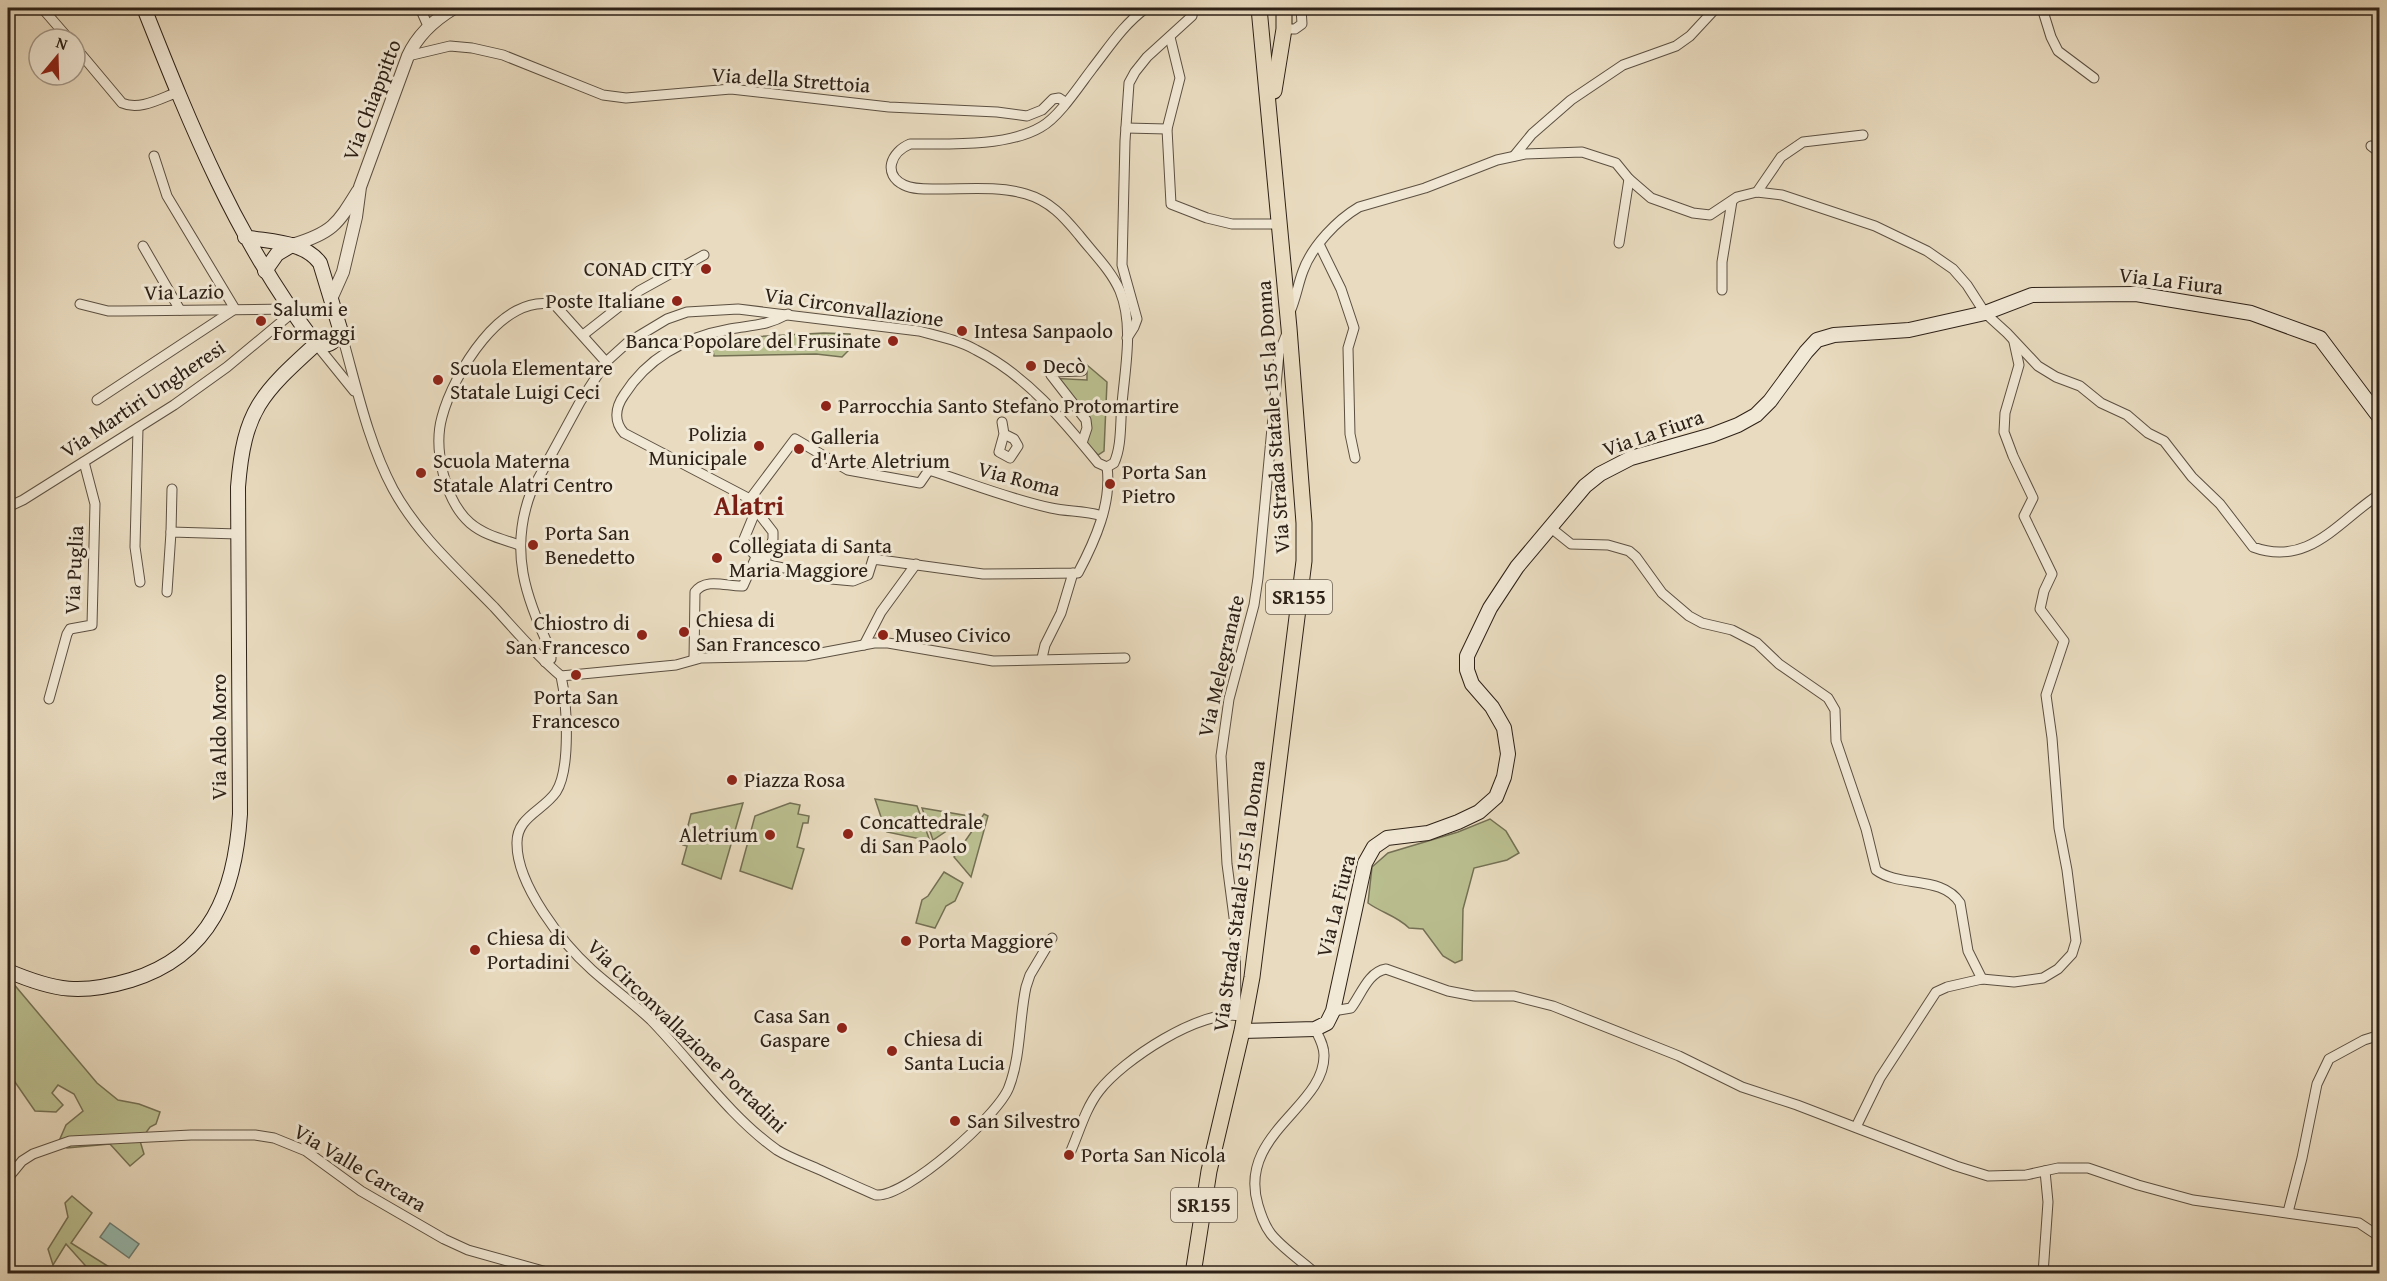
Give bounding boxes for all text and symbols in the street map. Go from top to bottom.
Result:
north arrow [27,27,87,87]
text: N [53,30,71,56]
street label: Via Chiappitto [334,35,409,165]
street label: Via della Strettoia [711,58,871,101]
place label: CONAD CITY [584,253,694,284]
street label: Via La Fiura [2117,259,2225,302]
marker: CONAD CITY [699,262,713,276]
street label: Via Lazio [144,275,224,308]
street label: Via Circonvallazione [762,279,946,334]
street label: Via Strada Statale 155 la Donna [1247,279,1298,555]
place label: Poste Italiane [546,285,665,316]
place label: Salumi e Formaggi [273,293,356,348]
marker: Poste Italiane [670,294,684,308]
marker: Salumi e Formaggi [254,314,268,328]
place label: Intesa Sanpaolo [974,315,1113,346]
marker: Intesa Sanpaolo [955,324,969,338]
place label: Banca Popolare del Frusinate [626,325,881,356]
street label: Via Martiri Ungheresi [54,332,231,465]
marker: Banca Popolare del Frusinate [886,334,900,348]
place label: Decò [1043,350,1086,381]
place label: Scuola Elementare Statale Luigi Ceci [450,352,613,407]
marker: Decò [1024,359,1038,373]
marker: Scuola Elementare Statale Luigi Ceci [431,373,445,387]
place label: Parrocchia Santo Stefano Protomartire [838,390,1179,421]
marker: Parrocchia Santo Stefano Protomartire [819,399,833,413]
street label: Via La Fiura [1598,401,1708,464]
place label: Polizia Municipale [649,418,747,473]
place label: Galleria d'Arte Aletrium [811,421,950,476]
marker: Polizia Municipale [752,439,766,453]
marker: Galleria d'Arte Aletrium [792,442,806,456]
place label: Scuola Materna Statale Alatri Centro [433,445,613,500]
street label: Via Roma [975,453,1064,504]
place label: Porta San Pietro [1122,456,1207,511]
marker: Scuola Materna Statale Alatri Centro [414,466,428,480]
marker: Porta San Pietro [1103,477,1117,491]
district label: Alatri [714,485,784,525]
place label: Porta San Benedetto [545,517,635,572]
street label: Via Puglia [56,525,91,615]
place label: Collegiata di Santa Maria Maggiore [729,530,892,585]
marker: Porta San Benedetto [526,538,540,552]
marker: Collegiata di Santa Maria Maggiore [710,551,724,565]
road number: SR155 [1266,580,1332,614]
street label: Via Melegranate [1189,592,1252,740]
place label: Chiesa di San Francesco [696,604,821,659]
place label: Chiostro di San Francesco [505,607,630,662]
place label: Museo Civico [895,619,1011,650]
marker: Chiesa di San Francesco [677,625,691,639]
marker: Chiostro di San Francesco [635,628,649,642]
marker: Museo Civico [876,628,890,642]
marker: Porta San Francesco [569,668,583,682]
street label: Via Aldo Moro [203,674,234,800]
place label: Porta San Francesco [532,681,620,736]
street label: Via Strada Statale 155 la Donna [1204,758,1273,1034]
place label: Piazza Rosa [744,764,845,795]
marker: Piazza Rosa [725,773,739,787]
place label: Concattedrale di San Paolo [860,806,983,861]
place label: Aletrium [679,819,758,850]
marker: Concattedrale di San Paolo [841,827,855,841]
marker: Aletrium [763,828,777,842]
street label: Via La Fiura [1308,851,1363,961]
place label: Chiesa di Portadini [487,922,570,977]
place label: Porta Maggiore [918,925,1054,956]
street label: Via Circonvallazione Portadini [580,931,795,1140]
marker: Porta Maggiore [899,934,913,948]
marker: Chiesa di Portadini [468,943,482,957]
place label: Casa San Gaspare [754,1000,830,1055]
marker: Casa San Gaspare [835,1021,849,1035]
place label: Chiesa di Santa Lucia [904,1023,1005,1078]
marker: Chiesa di Santa Lucia [885,1044,899,1058]
place label: San Silvestro [967,1105,1080,1136]
marker: San Silvestro [948,1114,962,1128]
street label: Via Valle Carcara [288,1116,433,1220]
place label: Porta San Nicola [1081,1139,1226,1170]
marker: Porta San Nicola [1062,1148,1076,1162]
road number: SR155 [1171,1188,1237,1222]

